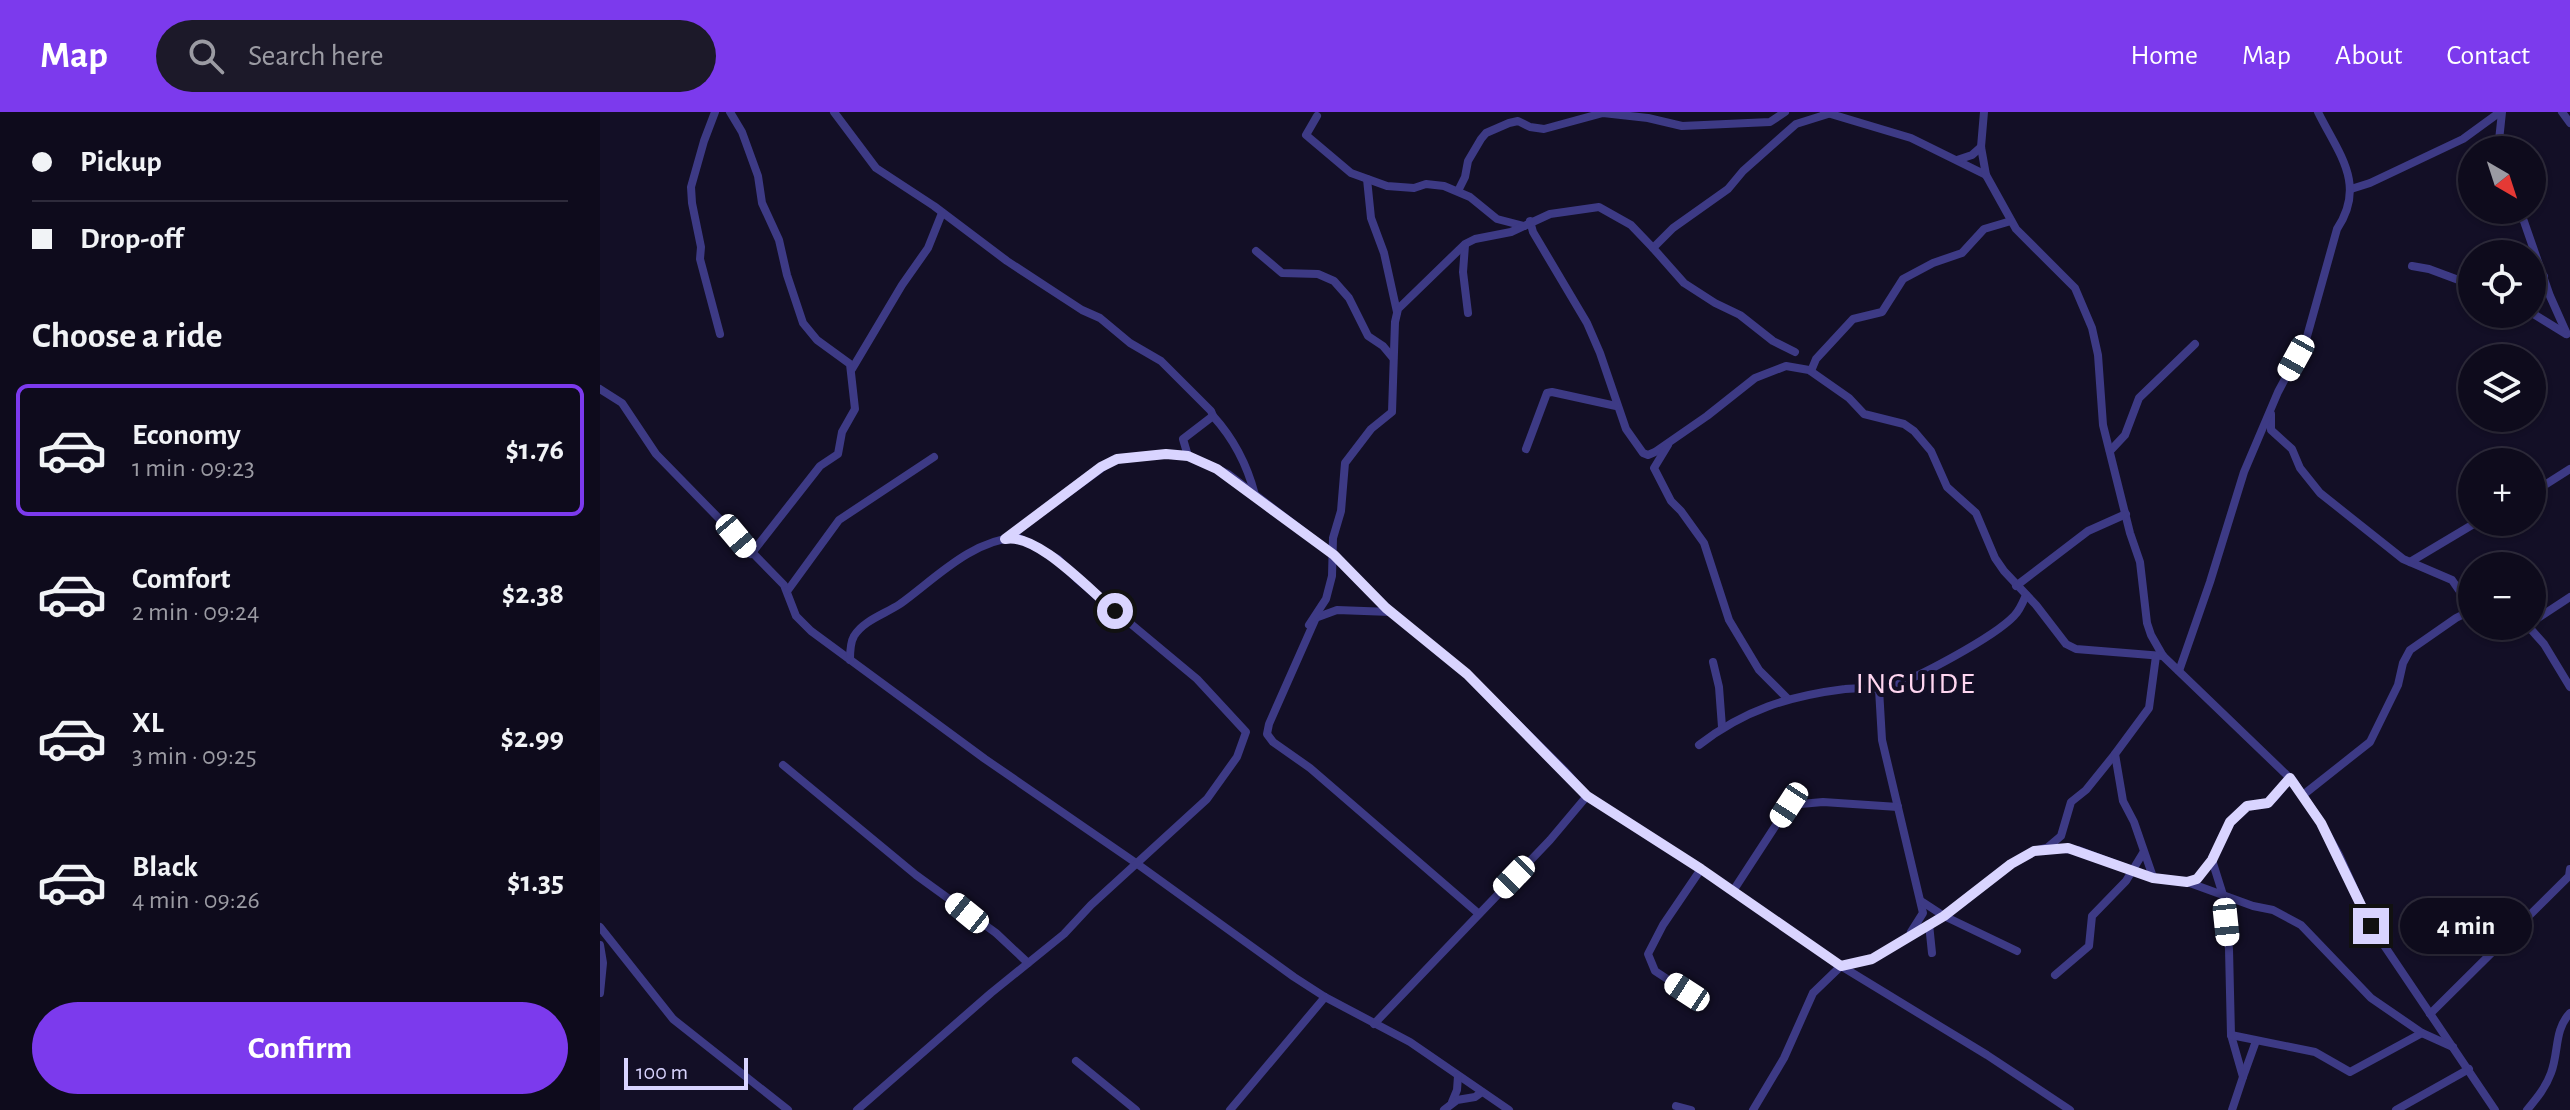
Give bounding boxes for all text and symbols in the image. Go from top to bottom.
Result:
search box [156,20,716,92]
icon: search [184,34,228,78]
text: Map [40,37,108,75]
text: Search here [248,41,384,71]
text: Home [2131,42,2198,70]
text: Map [2242,42,2291,70]
text: About [2335,42,2403,70]
text: Contact [2447,42,2530,70]
north arrow [2458,136,2546,224]
map controls [2458,136,2546,640]
text: Pickup [80,147,162,177]
text: Drop-off [80,224,183,254]
button: locate [2458,240,2546,328]
text: Choose a ride [32,318,222,354]
car [2274,331,2318,385]
button: layers [2458,344,2546,432]
icon: car [36,414,108,486]
text: Economy [132,420,241,450]
text: $1.76 [505,435,564,465]
button: + [2458,448,2546,536]
text: 1 min · 09:23 [132,455,255,481]
car [711,510,761,562]
button: − [2458,552,2546,640]
icon: car [36,558,108,630]
text: Comfort [132,564,231,594]
text: $2.38 [502,579,564,609]
route start [1097,593,1133,629]
text: 2 min · 09:24 [132,599,259,625]
district label: INGUIDE [1856,669,1976,699]
icon: car [36,702,108,774]
text: XL [132,708,164,738]
text: $2.99 [501,723,564,753]
text: 3 min · 09:25 [132,743,257,769]
car [1766,778,1812,832]
icon: car [36,846,108,918]
car [1489,851,1539,903]
text: Black [132,852,198,882]
text: $1.35 [507,867,564,897]
text: 4 min · 09:26 [132,887,260,913]
car [941,889,993,937]
car [2212,897,2240,947]
callout: 4 min [2399,898,2531,954]
route end [2353,908,2389,944]
text: 4 min [2437,913,2495,939]
car [1660,969,1714,1015]
button: Confirm [32,1002,568,1094]
scale bar [624,1054,748,1090]
text: 100 m [636,1061,688,1083]

